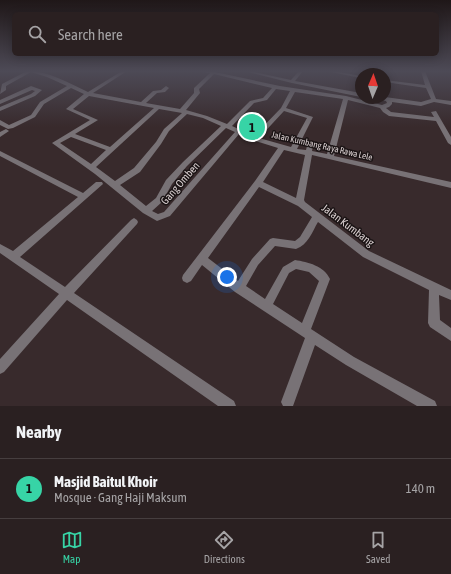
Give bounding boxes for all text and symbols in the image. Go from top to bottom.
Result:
search box [12,12,439,56]
icon: search [26,23,48,45]
text: Search here [58,26,123,43]
north arrow [355,68,391,104]
pin: 1 [239,112,265,142]
street label: Jalan Kumbang Raya Rawa Lele [271,130,373,162]
street label: Gang Omben [158,159,202,207]
street label: Jalan Kumbang [319,201,377,249]
your location [217,267,237,287]
text: Nearby [16,422,62,442]
text: Masjid Baitul Khoir [54,473,157,490]
text: 1 [26,481,32,496]
text: 140 m [406,481,435,496]
text: Mosque · Gang Haji Maksum [54,490,187,505]
tab: Map [61,529,83,565]
tab: Directions [204,529,245,565]
tab: Saved [366,529,390,565]

